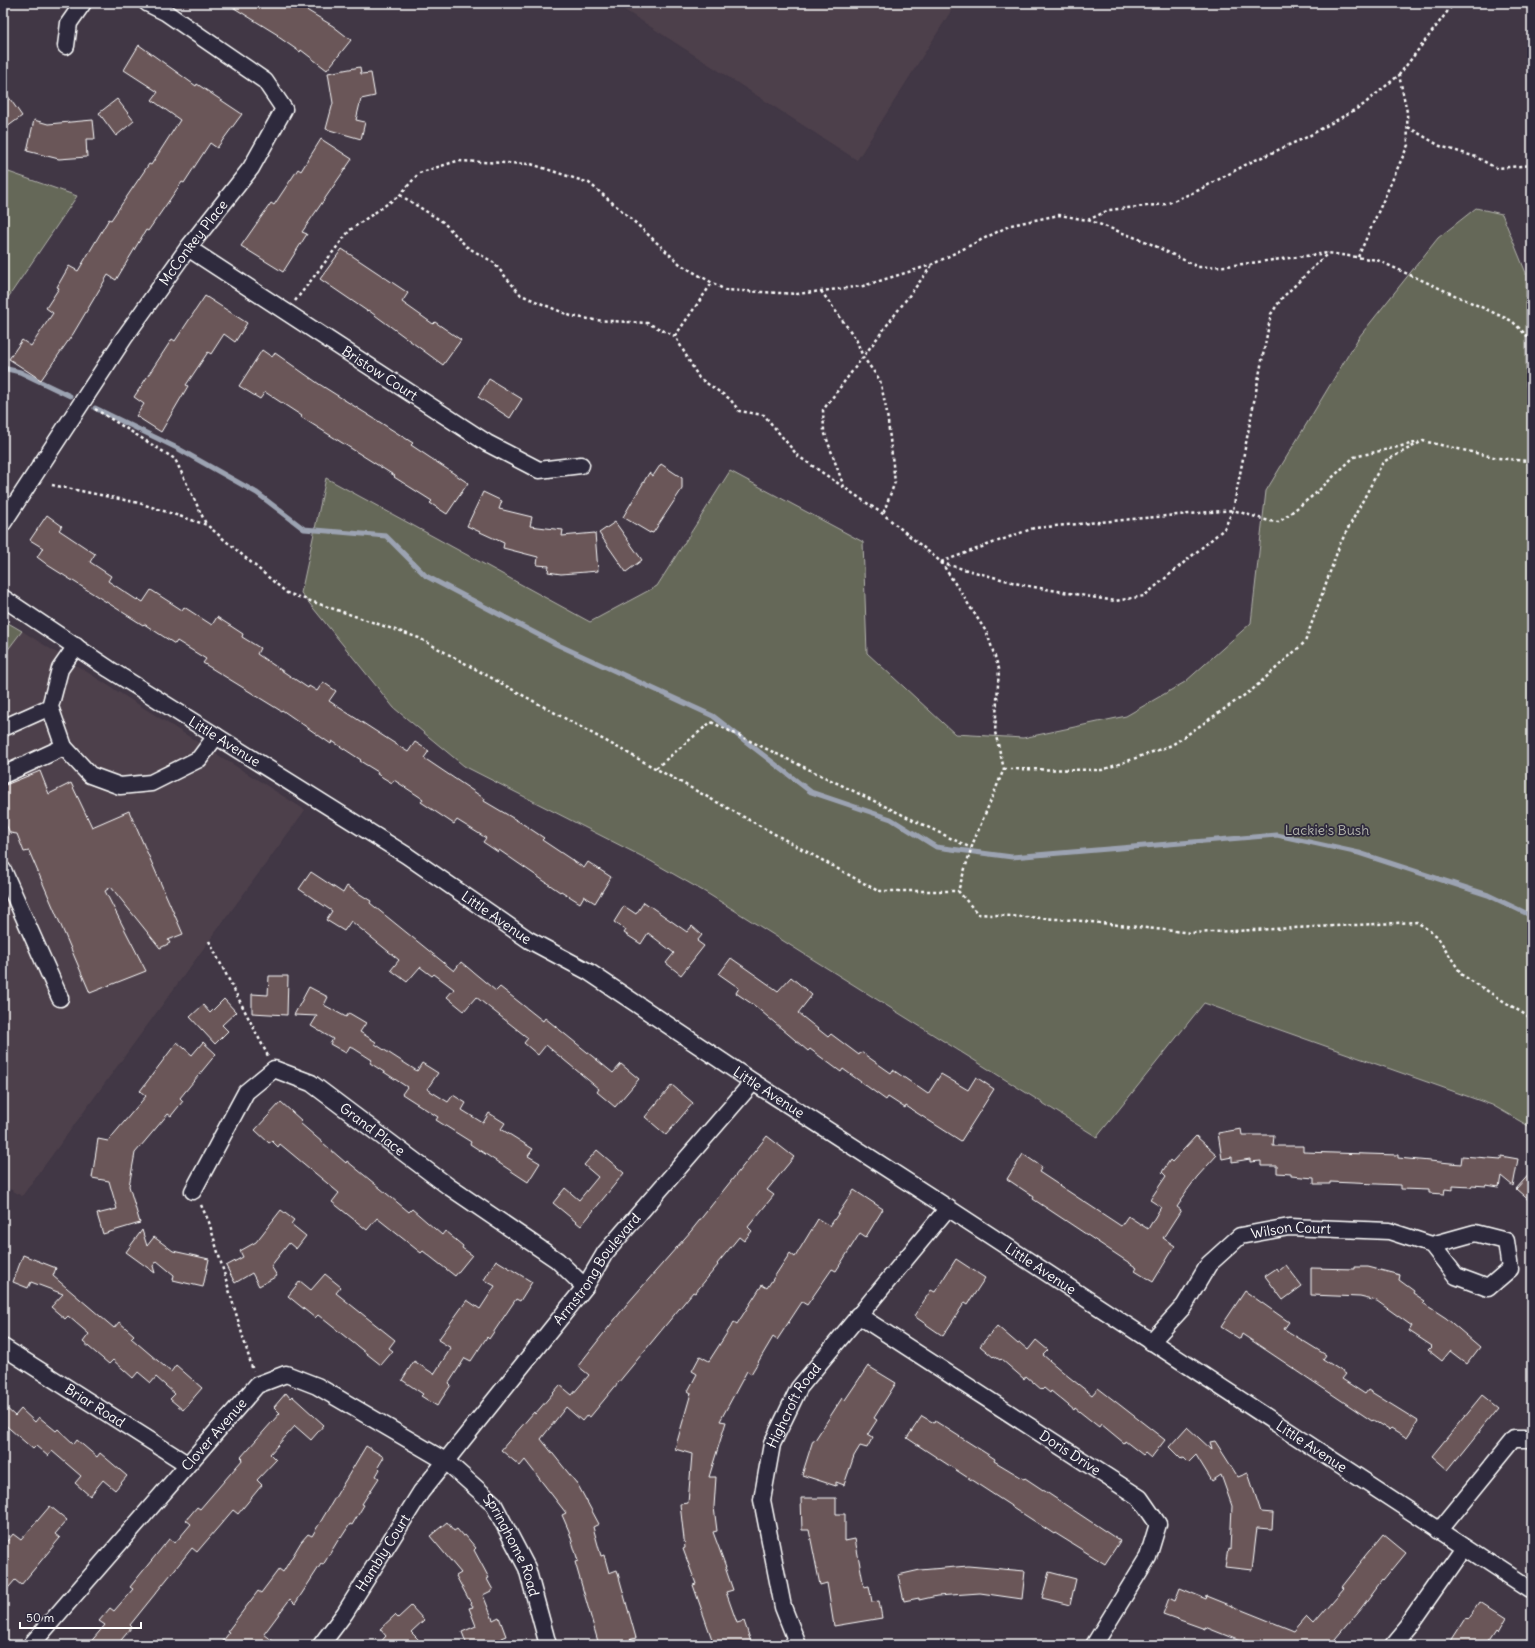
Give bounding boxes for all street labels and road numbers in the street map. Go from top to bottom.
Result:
street label: McConkey Place [155,196,232,289]
street label: Bristow Court [338,342,421,405]
street label: Little Avenue [185,712,264,771]
street label: Little Avenue [458,887,535,948]
street label: Little Avenue [730,1062,808,1122]
street label: Grand Place [336,1099,409,1160]
street label: Armstrong Boulevard [549,1209,644,1329]
street label: Wilson Court [1250,1218,1331,1243]
street label: Little Avenue [1002,1239,1080,1299]
street label: Highcroft Road [762,1359,825,1451]
street label: Briar Road [61,1380,128,1431]
street label: Clover Avenue [178,1394,251,1475]
street label: Little Avenue [1273,1417,1350,1476]
street label: Doris Drive [1036,1426,1104,1479]
street label: Springhome Road [479,1489,543,1598]
street label: Hambly Court [352,1511,414,1595]

